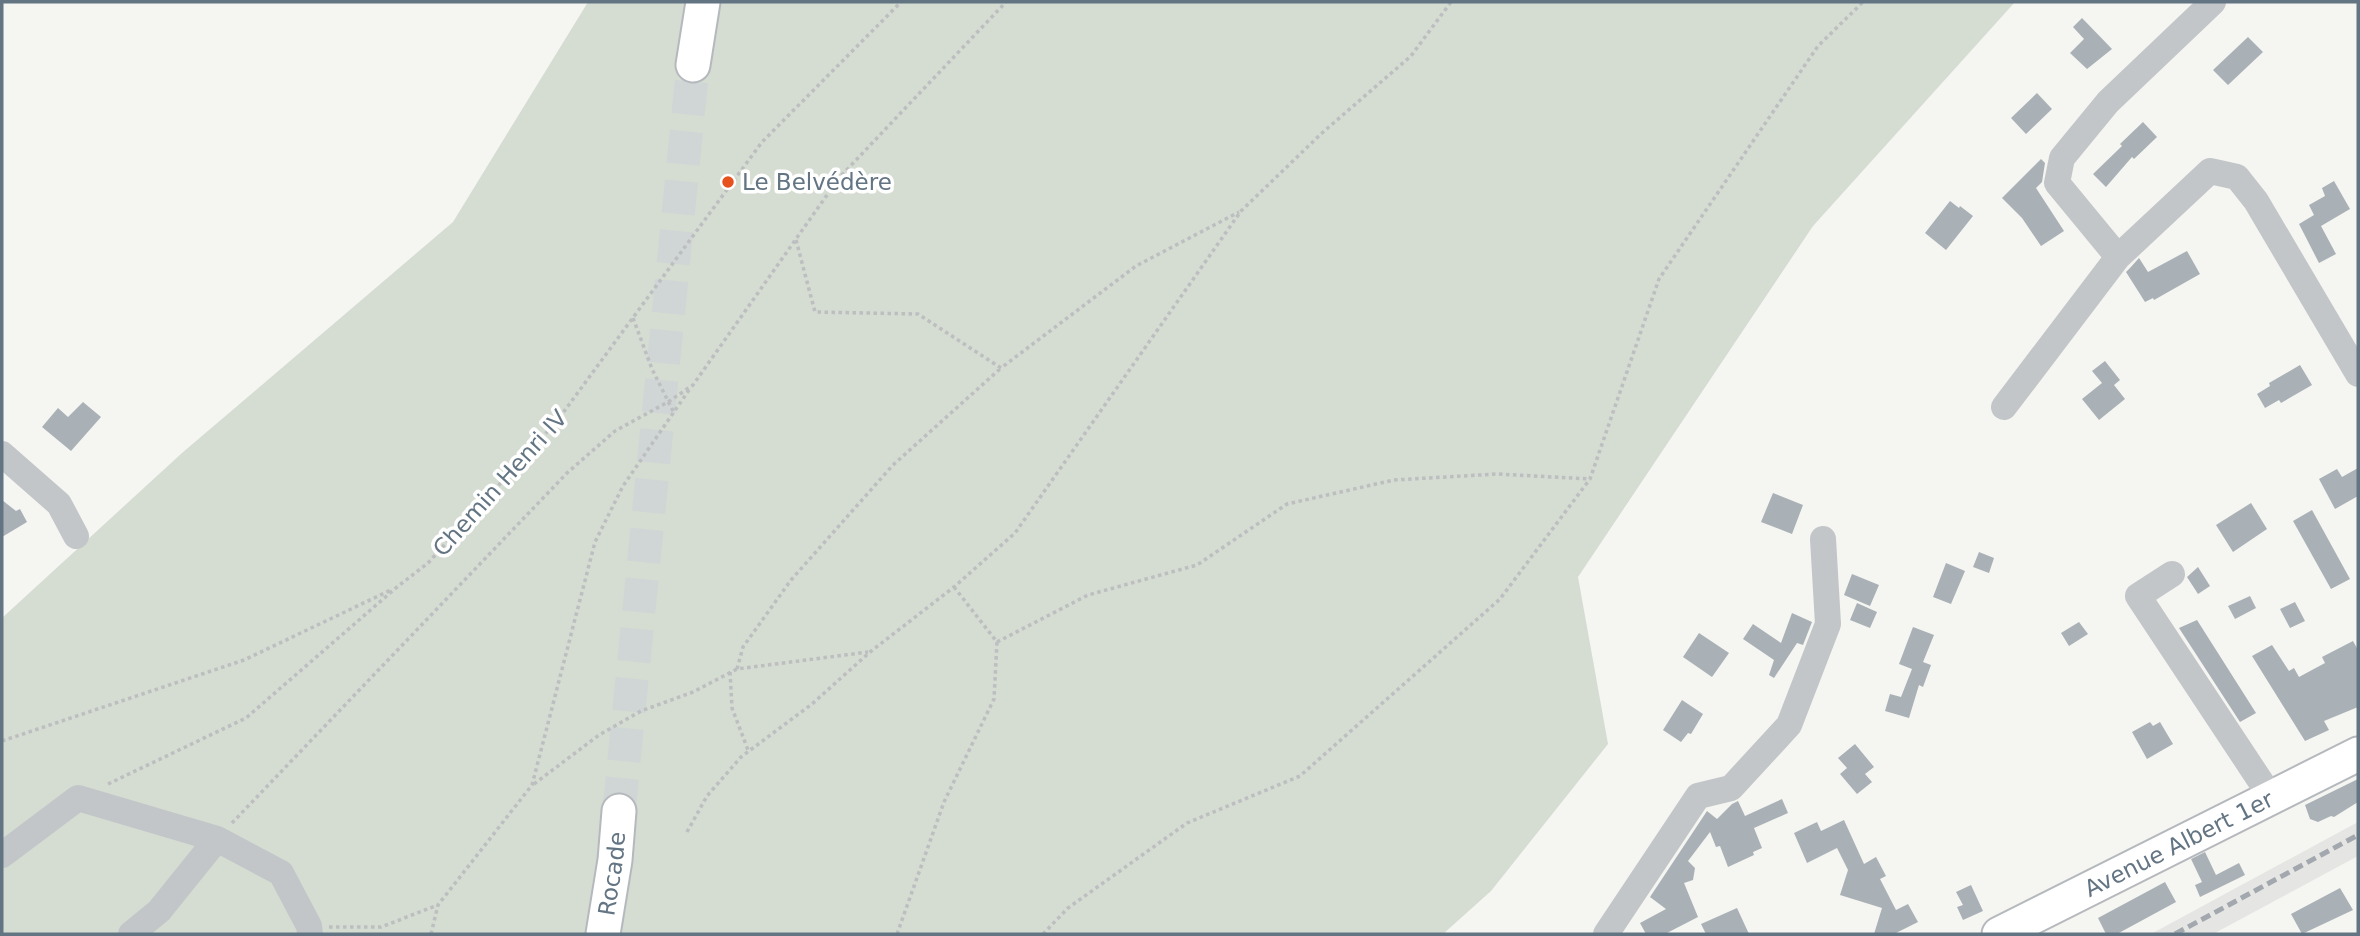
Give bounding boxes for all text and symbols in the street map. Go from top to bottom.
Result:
place label: Le Belvédère [742,169,892,195]
marker: Le Belvédère [720,174,736,190]
street label: Chemin Henri IV [428,405,572,561]
street label: Avenue Albert 1er [2080,785,2278,902]
street label: Rocade [593,831,630,918]

